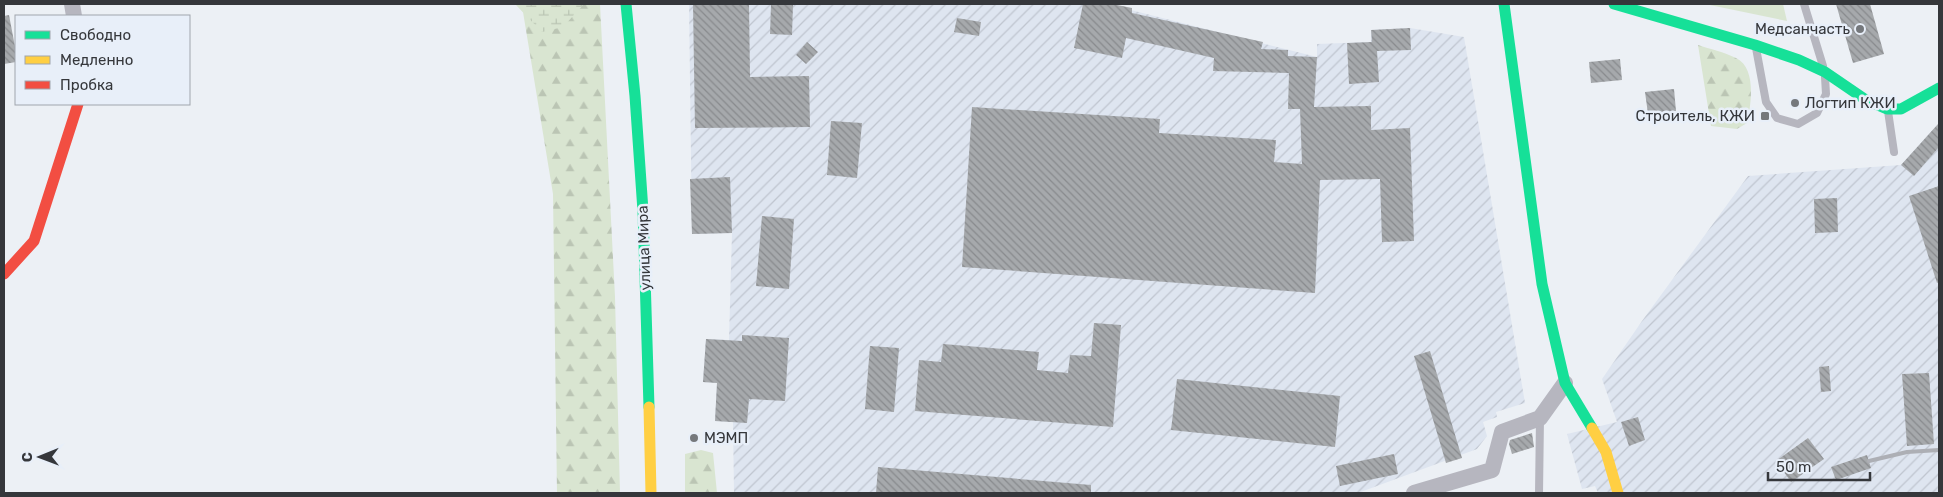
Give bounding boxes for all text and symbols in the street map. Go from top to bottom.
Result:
legend [15,15,190,105]
place label: Медсанчасть [1755,20,1850,38]
marker: Медсанчасть [1854,23,1866,35]
text: Свободно [60,26,131,44]
text: Медленно [60,51,133,69]
text: Пробка [60,76,113,94]
place label: Логтип КЖИ [1805,94,1896,112]
marker: Логтип КЖИ [1789,97,1801,109]
place label: Строитель, КЖИ [1635,107,1755,125]
marker: Строитель, КЖИ [1759,110,1771,122]
street label: улица Мира [634,205,654,291]
place label: МЭМП [704,429,748,447]
north arrow [15,432,65,482]
marker: МЭМП [688,432,700,444]
scale bar [1768,450,1870,482]
text: С [19,452,36,462]
text: 50 m [1776,458,1811,476]

